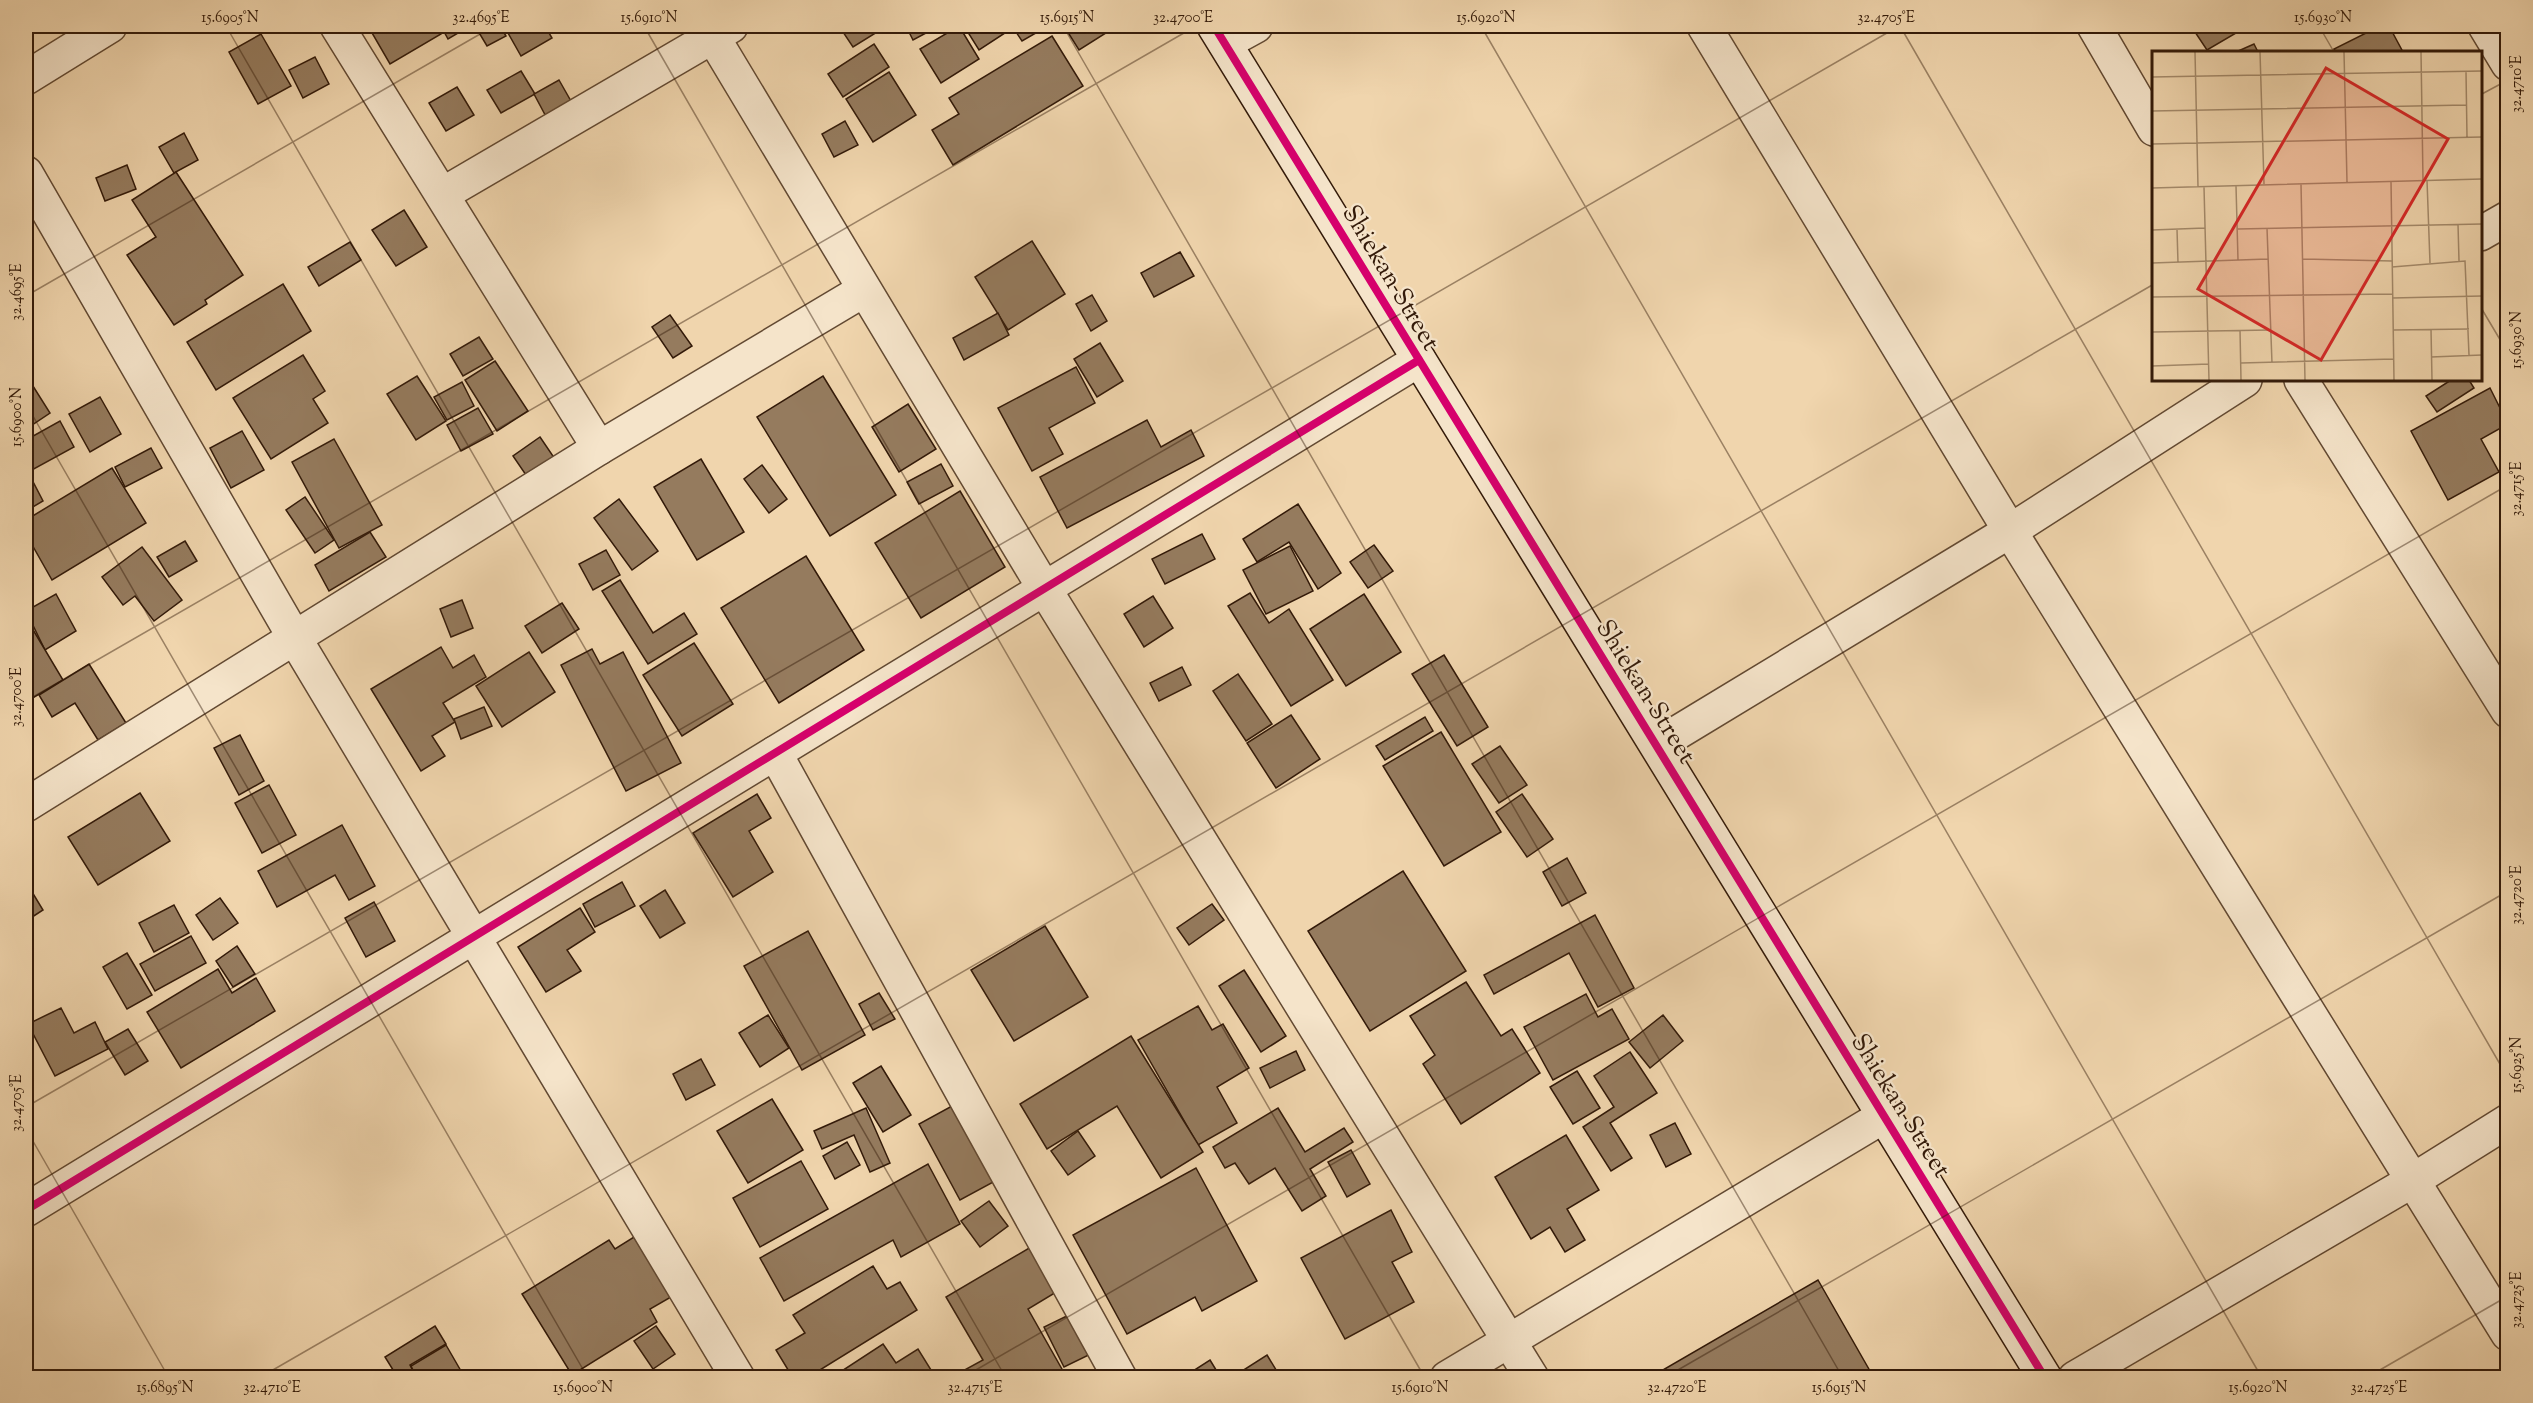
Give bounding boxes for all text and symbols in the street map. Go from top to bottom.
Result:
text: 15.6905°N [201,8,259,29]
text: 32.4695°E [452,8,510,29]
text: 15.6910°N [621,8,677,29]
text: 15.6915°N [1040,8,1094,29]
text: 32.4700°E [1153,8,1213,29]
text: 15.6920°N [1457,8,1516,29]
text: 32.4705°E [1857,8,1915,29]
text: 15.6930°N [2294,8,2352,29]
inset map [2152,51,2482,381]
text: 32.4710°E [2507,55,2528,113]
street label: Shiekan Street [1332,198,1448,358]
text: 32.4695°E [7,263,28,321]
text: 15.6930°N [2507,311,2528,369]
text: 15.6900°N [7,387,28,447]
text: 32.4715°E [2507,461,2528,517]
street label: Shiekan Street [1586,613,1704,772]
text: 32.4700°E [7,667,28,727]
text: 32.4720°E [2507,865,2528,925]
street label: Shiekan Street [1841,1027,1959,1186]
text: 15.6925°N [2507,1037,2528,1093]
text: 32.4705°E [7,1074,28,1132]
text: 32.4725°E [2507,1272,2528,1328]
text: 15.6895°N [136,1378,194,1399]
text: 32.4710°E [243,1378,301,1399]
text: 15.6900°N [553,1378,613,1399]
text: 32.4715°E [947,1378,1003,1399]
text: 15.6910°N [1392,1378,1448,1399]
text: 32.4720°E [1647,1378,1707,1399]
text: 15.6915°N [1812,1378,1866,1399]
text: 15.6920°N [2229,1378,2288,1399]
text: 32.4725°E [2351,1378,2407,1399]

